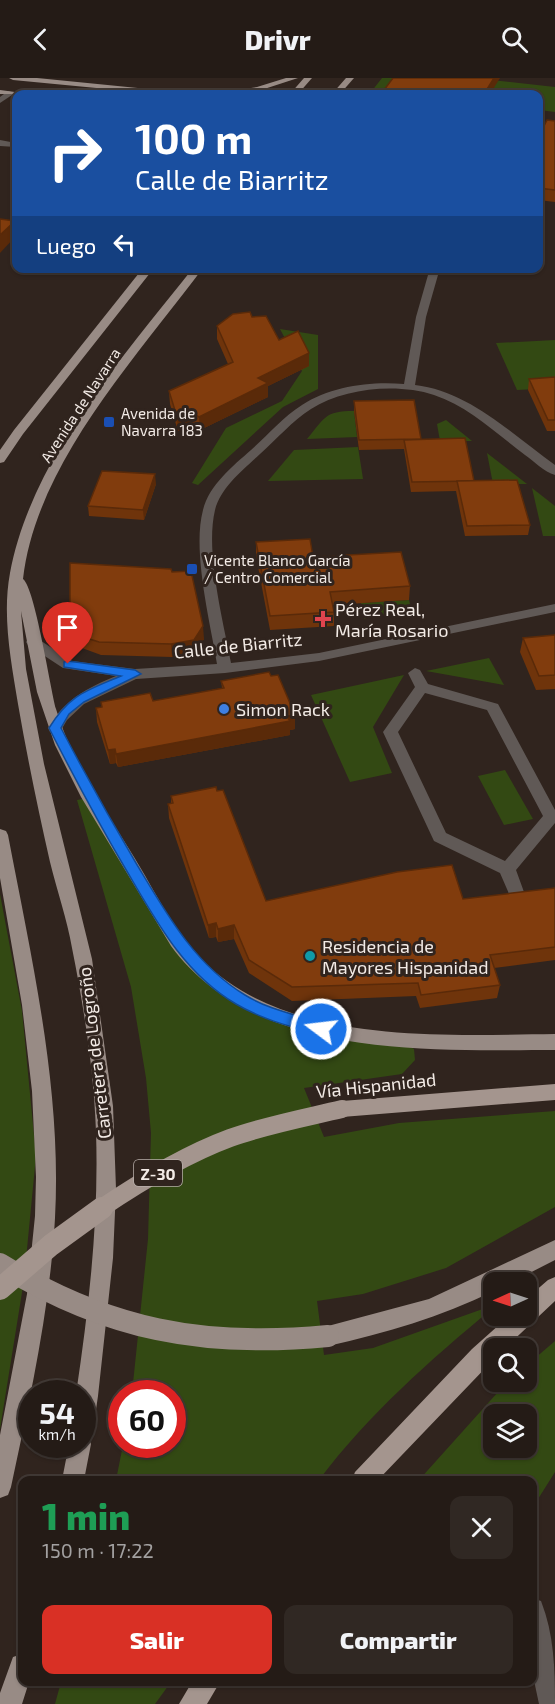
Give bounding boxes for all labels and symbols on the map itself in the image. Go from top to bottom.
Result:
street label: Avenida de Navarra [36,344,124,466]
place label: Avenida de Navarra 183 [121,404,203,439]
marker: Avenida de Navarra 183 [102,415,116,429]
place label: Vicente Blanco García / Centro Comercial [204,551,351,586]
marker: Vicente Blanco García / Centro Comercial [185,562,199,576]
place label: Pérez Real, María Rosario [335,598,448,641]
pin [42,602,93,664]
marker: Pérez Real, María Rosario [316,612,330,626]
street label: Calle de Biarritz [173,627,303,663]
place label: Simon Rack [236,698,330,720]
marker: Simon Rack [217,702,231,716]
place label: Residencia de Mayores Hispanidad [322,935,489,978]
marker: Residencia de Mayores Hispanidad [303,949,317,963]
street label: Carretera de Logroño [73,966,115,1140]
position arrow [289,997,353,1061]
street label: Vía Hispanidad [315,1068,437,1102]
road number: Z-30 [134,1160,182,1186]
north arrow [483,1272,537,1326]
speed limit sign: 60 [108,1380,186,1458]

